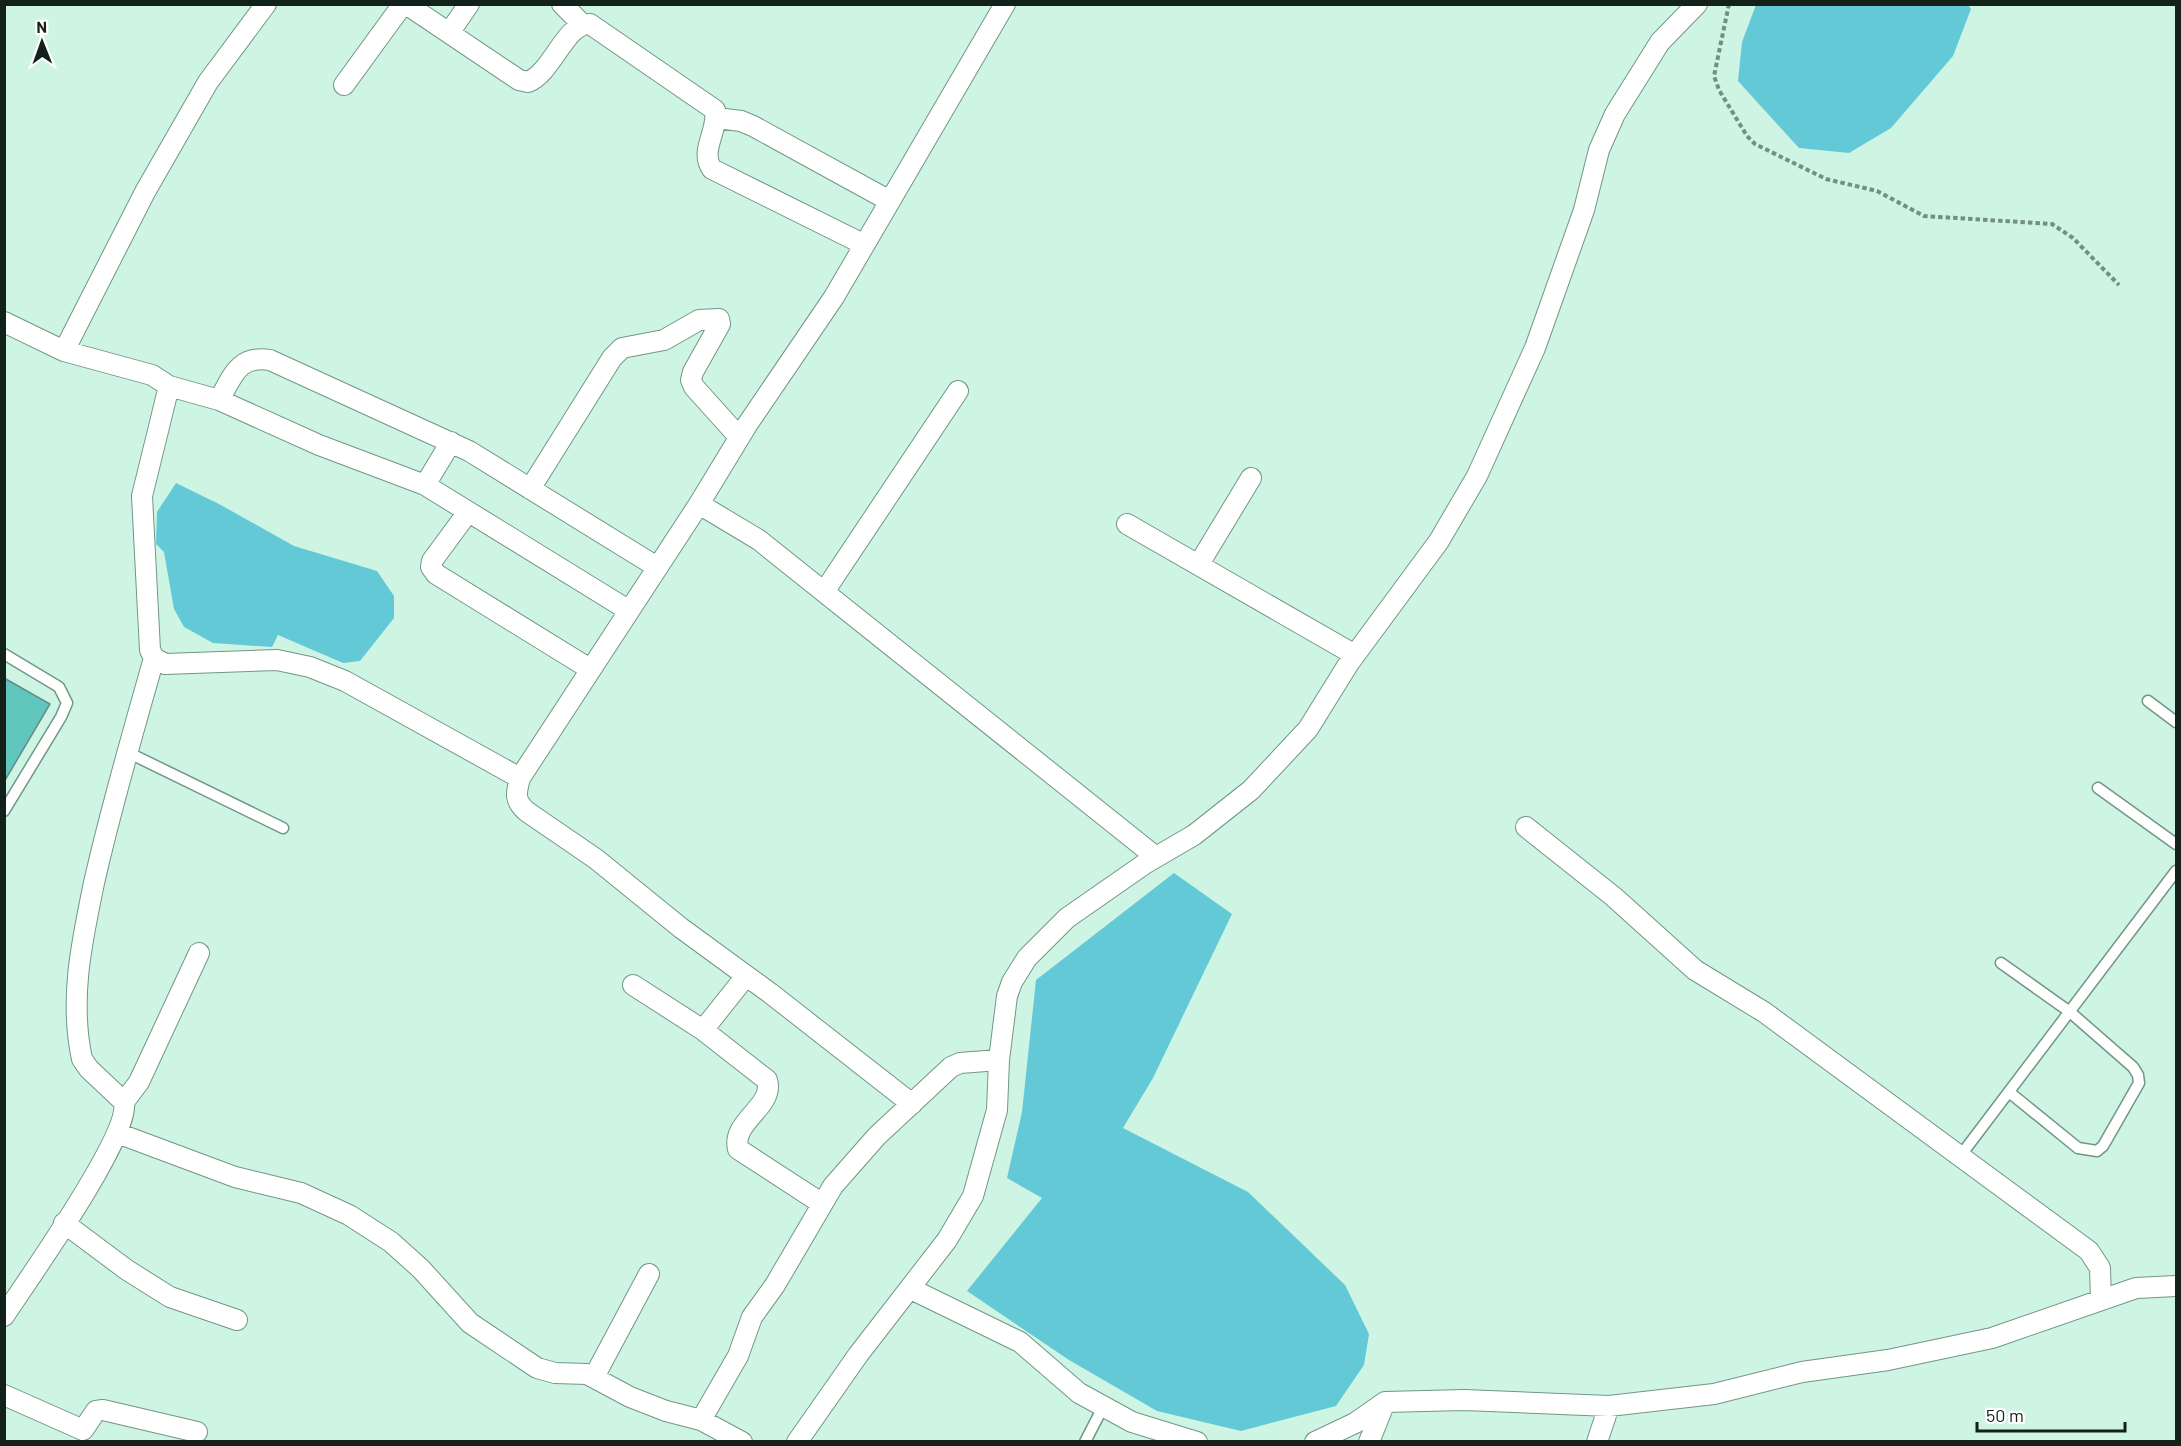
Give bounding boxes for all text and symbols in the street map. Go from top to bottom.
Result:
north arrow [12,12,72,72]
text: N [36,17,47,36]
scale bar [1977,1395,2126,1433]
text: 50 m [1986,1404,2024,1426]

